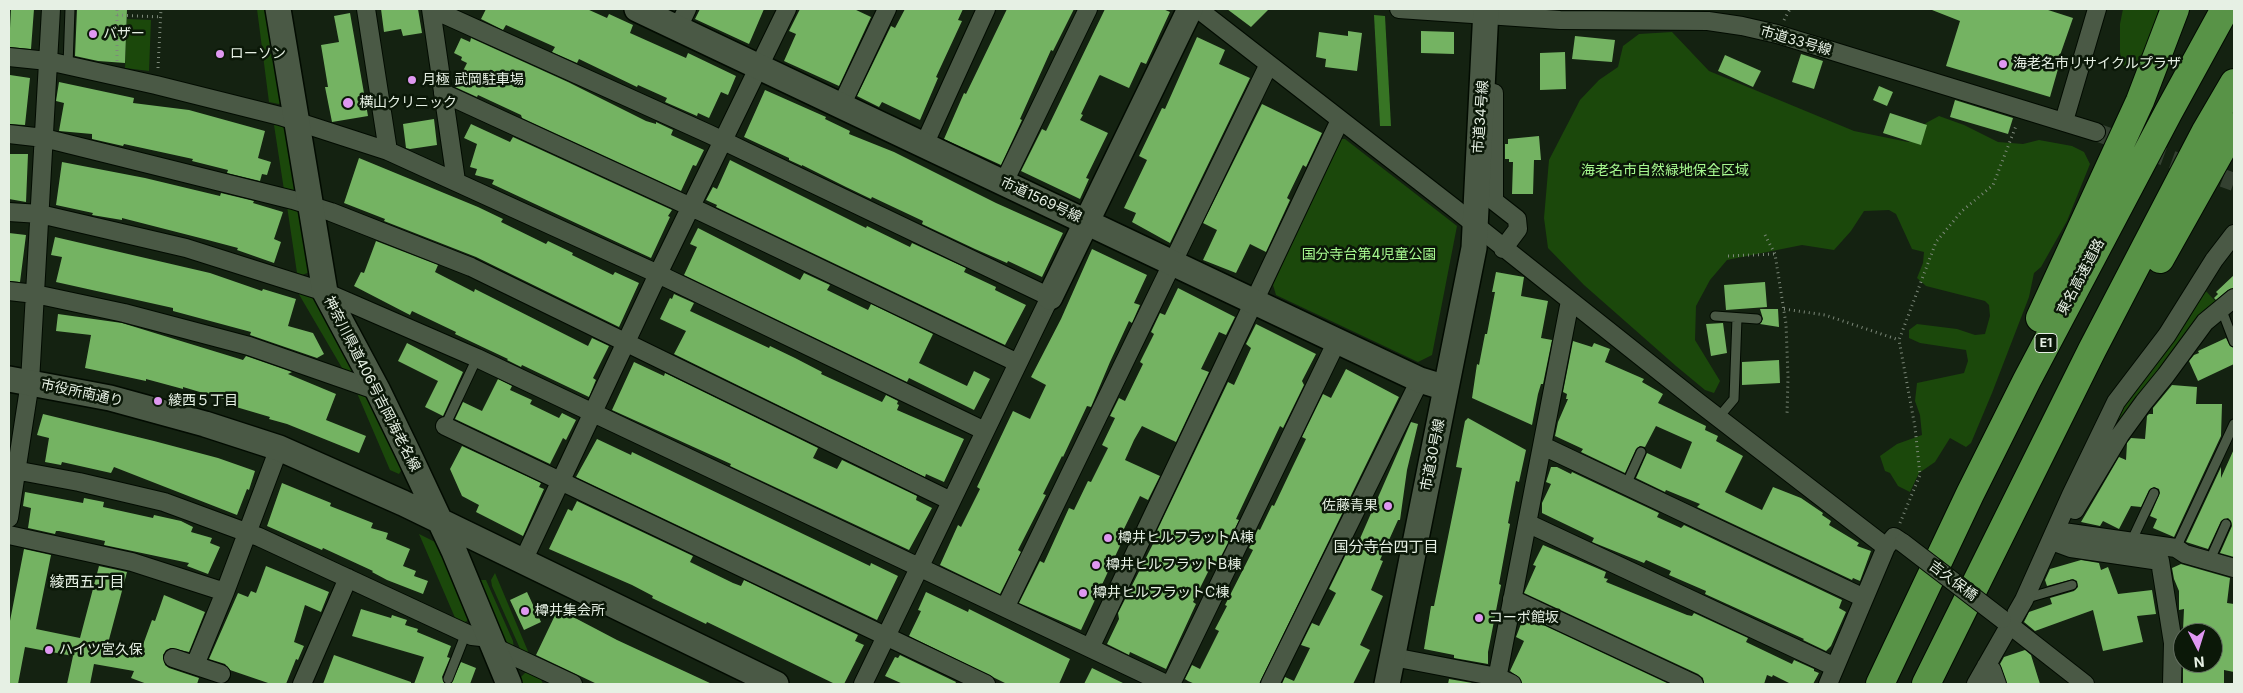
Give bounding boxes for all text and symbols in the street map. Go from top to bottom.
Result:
street label: 市道33号線 [1758,23,1834,59]
place label: バザー [103,26,145,42]
marker: バザー [87,28,99,40]
place label: ローソン [230,46,286,62]
marker: ローソン [214,48,226,60]
place label: 海老名市リサイクルプラザ [2013,56,2181,72]
marker: 海老名市リサイクルプラザ [1997,58,2009,70]
place label: 月極 武岡駐車場 [422,72,524,88]
marker: 月極 武岡駐車場 [406,74,418,86]
street label: 市道34号線 [1470,80,1492,154]
place label: 横山クリニック [359,95,457,111]
marker: 横山クリニック [341,96,355,110]
park label: 海老名市自然緑地保全区域 [1581,163,1749,179]
street label: 市道1569号線 [998,174,1084,226]
street label: 東名高速道路 [2054,236,2108,318]
park label: 国分寺台第4児童公園 [1301,247,1437,263]
street label: 神奈川県道406号吉岡海老名線 [320,294,424,474]
road number: E1 [2035,333,2057,352]
street label: 市役所南通り [39,376,125,410]
place label: 綾西５丁目 [168,393,238,409]
marker: 綾西５丁目 [152,395,164,407]
street label: 市道30号線 [1418,417,1448,493]
place label: 佐藤青果 [1322,498,1378,514]
marker: 佐藤青果 [1382,500,1394,512]
place label: 樽井ヒルフラットA棟 [1118,530,1254,546]
marker: 樽井ヒルフラットA棟 [1102,532,1114,544]
district label: 国分寺台四丁目 [1334,538,1438,556]
place label: 樽井ヒルフラットB棟 [1106,557,1241,573]
street label: 吉久保橋 [1926,557,1980,605]
marker: 樽井ヒルフラットB棟 [1090,559,1102,571]
district label: 綾西五丁目 [50,573,124,591]
place label: 樽井ヒルフラットC棟 [1093,585,1229,601]
marker: 樽井ヒルフラットC棟 [1077,587,1089,599]
place label: 樽井集会所 [535,603,605,619]
marker: 樽井集会所 [519,605,531,617]
place label: コーポ館坂 [1489,610,1559,626]
marker: コーポ館坂 [1473,612,1485,624]
north arrow [2173,623,2223,673]
place label: ハイツ宮久保 [59,642,143,658]
marker: ハイツ宮久保 [43,644,55,656]
text: N [2193,654,2205,671]

